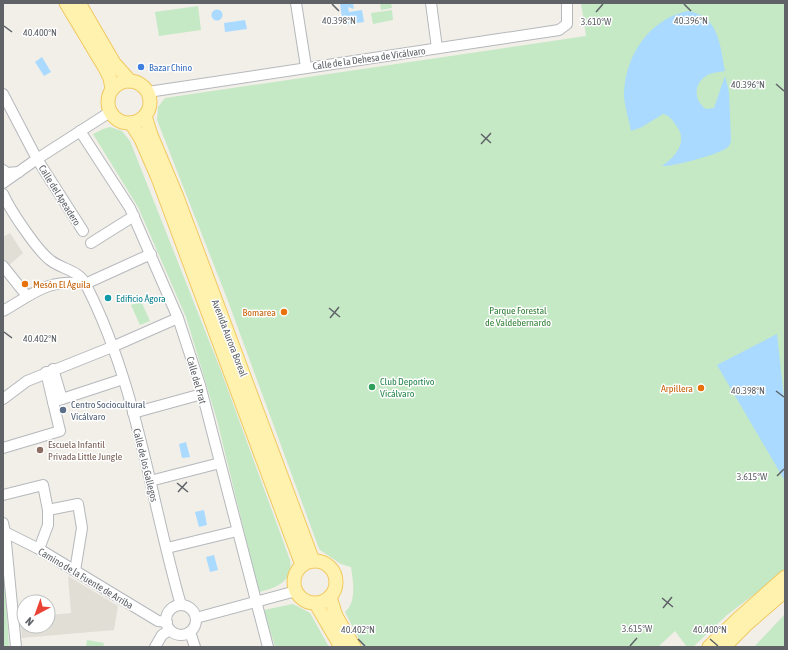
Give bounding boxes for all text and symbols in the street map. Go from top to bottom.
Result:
text: 40.398°N [322,15,356,26]
text: 40.396°N [674,15,708,26]
text: 3.610°W [581,16,612,27]
text: 40.400°N [23,27,57,38]
street label: Calle de la Dehesa de Vicálvaro [312,45,426,72]
marker: Bazar Chino [136,62,146,72]
place label: Bazar Chino [149,62,192,73]
text: 40.396°N [731,79,765,90]
street label: Calle del Apeadero [37,163,83,228]
marker: Mesón El Águila [20,279,30,289]
place label: Mesón El Águila [33,279,91,290]
marker: Edificio Ágora [103,293,113,303]
place label: Edificio Ágora [116,293,166,304]
street label: Avenida Aurora Boreal [210,298,249,379]
park label: Parque Forestal de Valdebernardo [485,305,551,328]
place label: Bomarea [243,307,276,318]
marker: Bomarea [279,307,289,317]
text: 40.402°N [23,333,57,344]
street label: Calle del Prat [185,355,209,405]
place label: Club Deportivo Vicálvaro [380,376,435,399]
marker: Club Deportivo Vicálvaro [367,382,377,392]
place label: Arpillera [661,383,693,394]
marker: Arpillera [696,383,706,393]
text: 40.398°N [731,385,765,396]
place label: Centro Sociocultural Vicálvaro [71,399,146,422]
marker: Centro Sociocultural Vicálvaro [58,405,68,415]
street label: Calle de los Gallegos [131,427,160,503]
place label: Escuela Infantil Privada Little Jungle [48,439,123,462]
marker: Escuela Infantil Privada Little Jungle [35,445,45,455]
text: 3.615°W [737,471,768,482]
street label: Camino de la Fuente de Arriba [36,546,136,611]
north arrow [16,594,56,634]
text: N [23,615,36,628]
text: 3.615°W [622,623,653,634]
text: 40.402°N [341,624,375,635]
text: 40.400°N [693,624,727,635]

